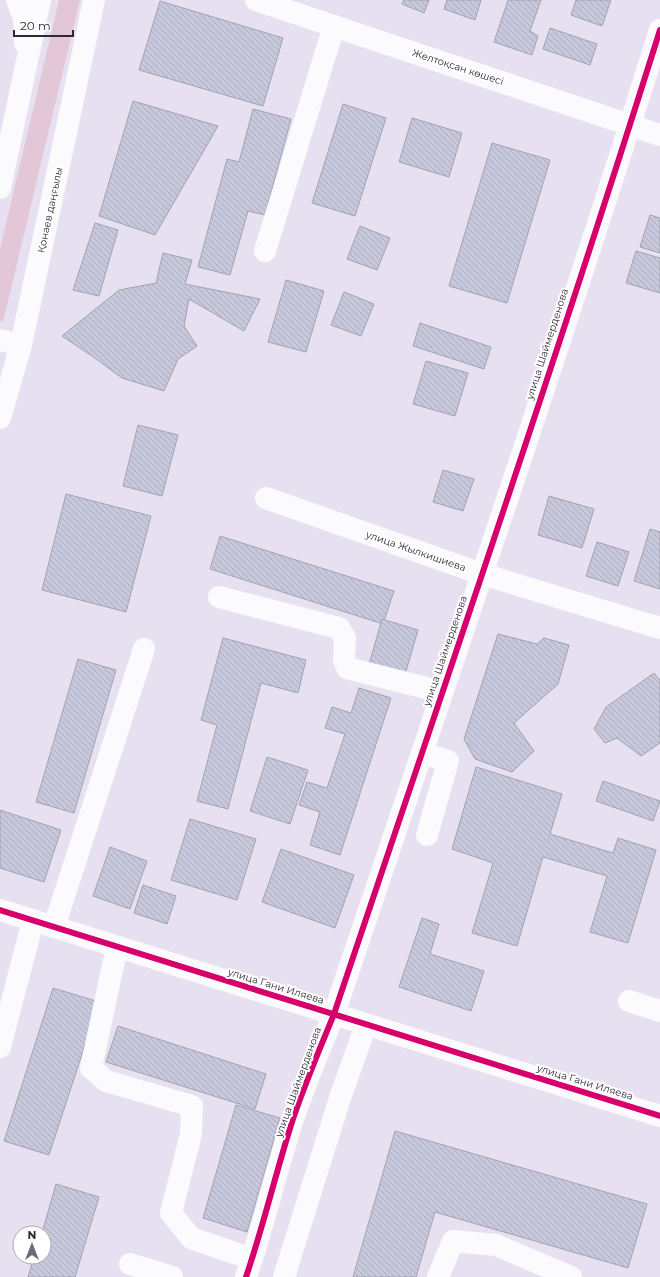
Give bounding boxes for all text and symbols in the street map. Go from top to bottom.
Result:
scale bar [14,12,73,38]
text: 20 m [20,18,51,33]
street label: Желтоқсан көшесі [411,46,505,88]
street label: Қонаев даңғылы [35,166,65,254]
street label: улица Шаймерденова [523,287,571,402]
street label: улица Жылкишиева [363,527,468,574]
street label: улица Шаймерденова [420,594,470,709]
street label: улица Гани Иляева [225,965,326,1007]
street label: улица Шаймерденова [272,1025,324,1140]
street label: улица Гани Иляева [534,1061,635,1103]
north arrow [12,1225,52,1265]
text: N [28,1228,36,1242]

